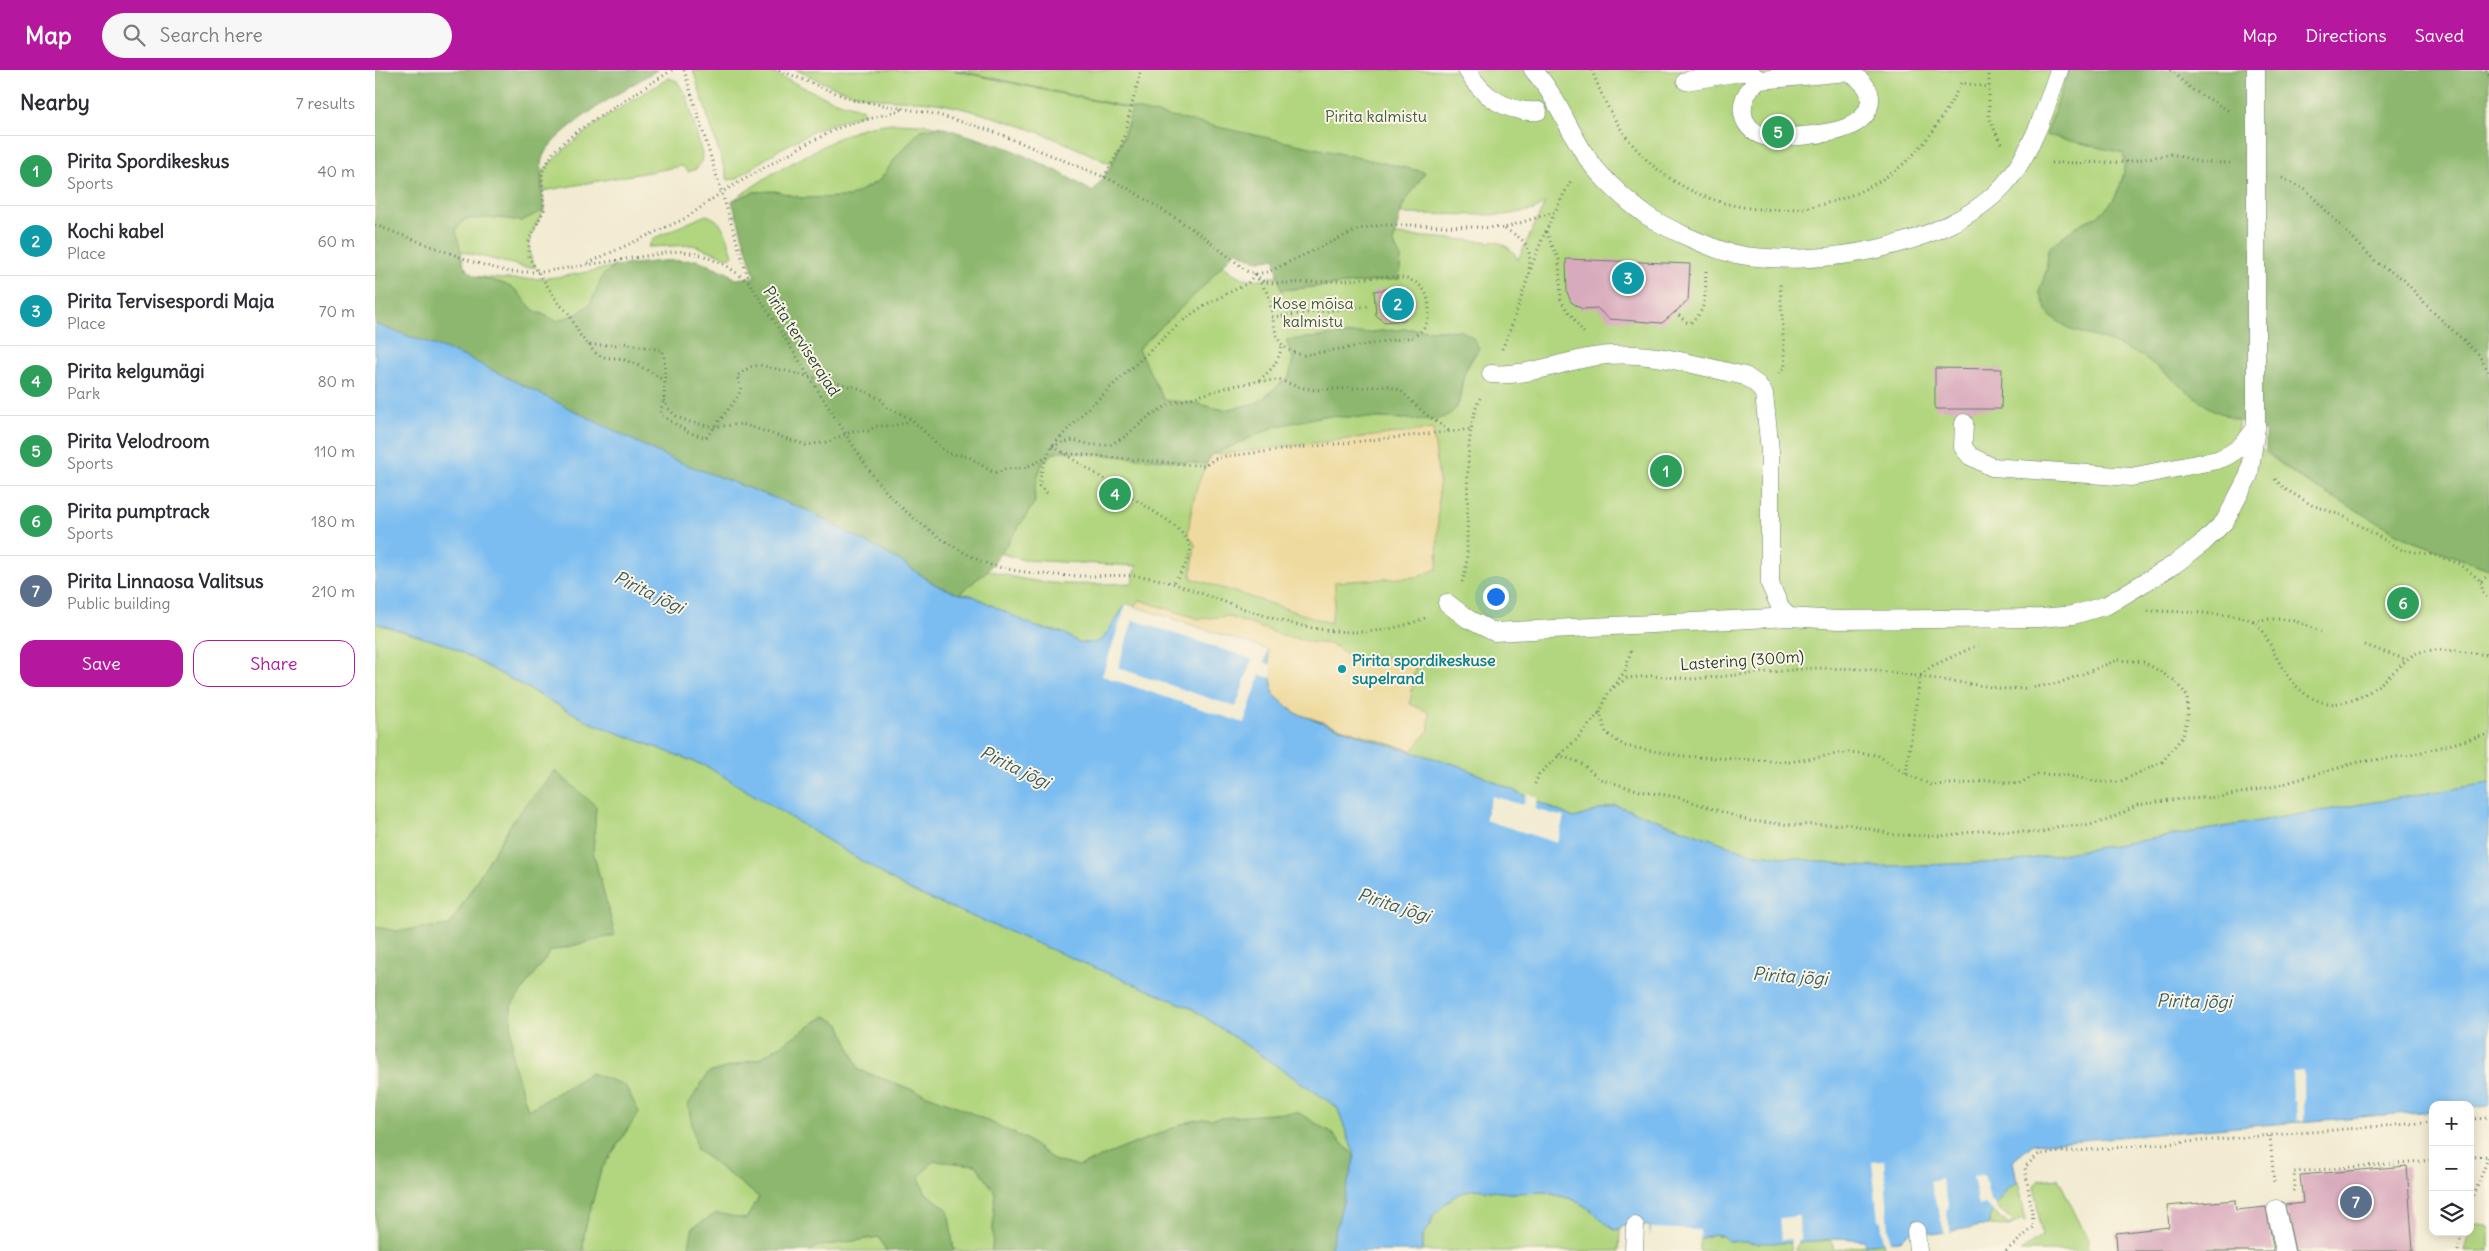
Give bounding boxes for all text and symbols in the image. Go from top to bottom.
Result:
search box [102,13,452,58]
text: Map [25,20,72,50]
icon: search [120,21,148,49]
text: Search here [160,23,263,47]
text: Map [2242,24,2277,47]
text: Directions [2305,24,2387,47]
text: Saved [2415,24,2464,47]
text: Nearby [20,89,90,116]
text: 7 results [296,93,355,113]
park label: Pirita kalmistu [1325,106,1427,126]
pin: 5 [1762,113,1794,151]
text: Pirita Spordikeskus [67,149,229,173]
text: 1 [33,161,39,181]
text: 40 m [317,161,355,181]
text: Sports [67,173,113,193]
text: Kochi kabel [67,219,164,243]
text: 2 [32,231,40,251]
text: 60 m [317,231,355,251]
text: Place [67,243,106,263]
pin: 3 [1612,259,1644,297]
street label: Pirita terviserajad [759,282,845,400]
pin: 2 [1382,285,1414,323]
text: Pirita Tervisespordi Maja [67,289,274,313]
park label: Kose mõisa kalmistu [1272,293,1354,331]
text: 3 [31,301,41,321]
text: 70 m [319,301,355,321]
text: Place [67,313,106,333]
text: Pirita kelgumägi [67,359,205,383]
text: 4 [31,371,41,391]
text: 80 m [317,371,355,391]
text: Park [67,383,100,403]
text: Pirita Velodroom [67,429,210,453]
text: 5 [31,441,41,461]
text: 110 m [314,441,355,461]
pin: 1 [1650,452,1682,490]
text: Sports [67,453,113,473]
pin: 4 [1099,475,1131,513]
text: Pirita pumptrack [67,499,210,523]
text: 6 [31,511,41,531]
text: 180 m [311,511,355,531]
text: Sports [67,523,113,543]
water label: Pirita jõgi [610,565,690,620]
text: Pirita Linnaosa Valitsus [67,569,264,593]
text: 7 [32,581,40,601]
text: 210 m [312,581,355,601]
your location [1483,584,1509,610]
pin: 6 [2387,584,2419,622]
text: Public building [67,593,170,613]
button: Save [20,640,183,687]
button: Share [193,640,355,687]
street label: Lastering (300m) [1679,646,1805,674]
place label: Pirita spordikeskuse supelrand [1352,650,1496,689]
marker: Pirita spordikeskuse supelrand [1336,663,1348,675]
water label: Pirita jõgi [976,740,1056,795]
water label: Pirita jõgi [1355,882,1435,928]
water label: Pirita jõgi [1752,962,1830,990]
water label: Pirita jõgi [2156,989,2234,1013]
map controls [2429,1101,2474,1236]
button: + [2429,1101,2474,1146]
button: − [2429,1146,2474,1191]
pin: 7 [2340,1183,2372,1221]
button: layers [2429,1191,2474,1236]

